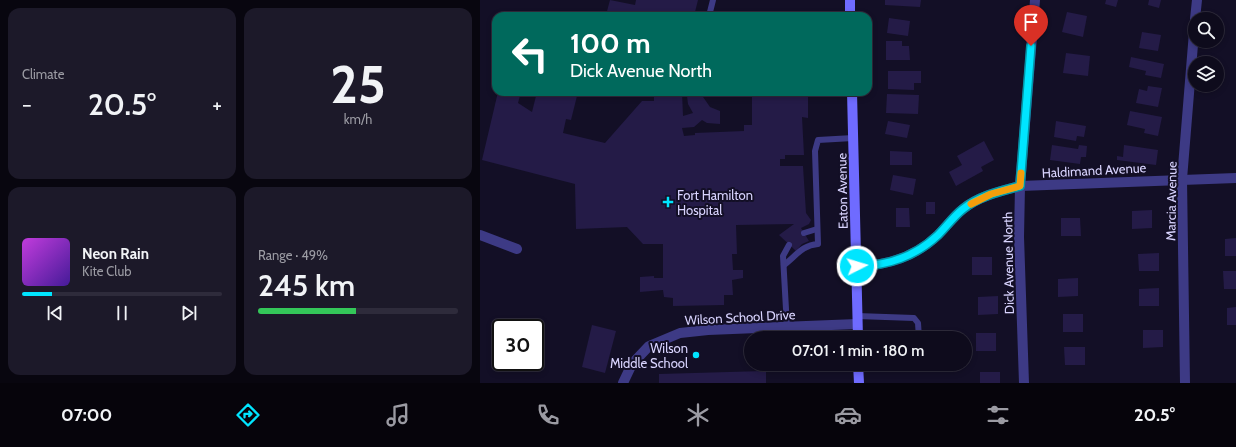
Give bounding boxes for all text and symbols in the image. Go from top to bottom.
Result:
pin [1014,5,1048,46]
icon: arrive [1020,11,1042,33]
map controls [1188,12,1224,92]
button: search [1188,12,1224,48]
text: 100 m [570,26,651,60]
icon: left [504,28,556,80]
text: 25 [330,53,386,116]
button: layers [1188,56,1224,92]
text: Dick Avenue North [570,60,712,82]
text: Climate [22,66,64,82]
text: 20.5° [88,86,156,123]
text: − [22,91,32,118]
text: + [212,91,222,118]
text: km/h [344,111,372,127]
street label: Eaton Avenue [833,152,851,229]
street label: Haldimand Avenue [1041,159,1147,181]
street label: Marcia Avenue [1162,161,1180,241]
place label: Fort Hamilton Hospital [677,187,753,218]
marker: Fort Hamilton Hospital [662,196,674,208]
street label: Dick Avenue North [999,212,1017,314]
text: Neon Rain [82,245,149,263]
position arrow [836,245,878,287]
text: Range · 49% [258,247,328,263]
text: Kite Club [82,263,131,279]
text: 245 km [258,267,355,304]
icon: previous [44,302,66,324]
icon: pause [111,302,133,324]
icon: next [178,302,200,324]
street label: Wilson School Drive [684,306,796,328]
speed limit sign: 30 [492,319,544,371]
place label: Wilson Middle School [610,340,688,371]
text: 07:01 · 1 min · 180 m [792,342,924,360]
marker: Wilson Middle School [691,350,701,360]
icon: directions [234,401,262,429]
icon: music [384,401,412,429]
icon: phone [534,401,562,429]
icon: climate [684,401,712,429]
icon: car [834,401,862,429]
icon: filters [984,401,1012,429]
text: 07:00 [61,404,112,426]
text: 20.5° [1134,404,1175,426]

